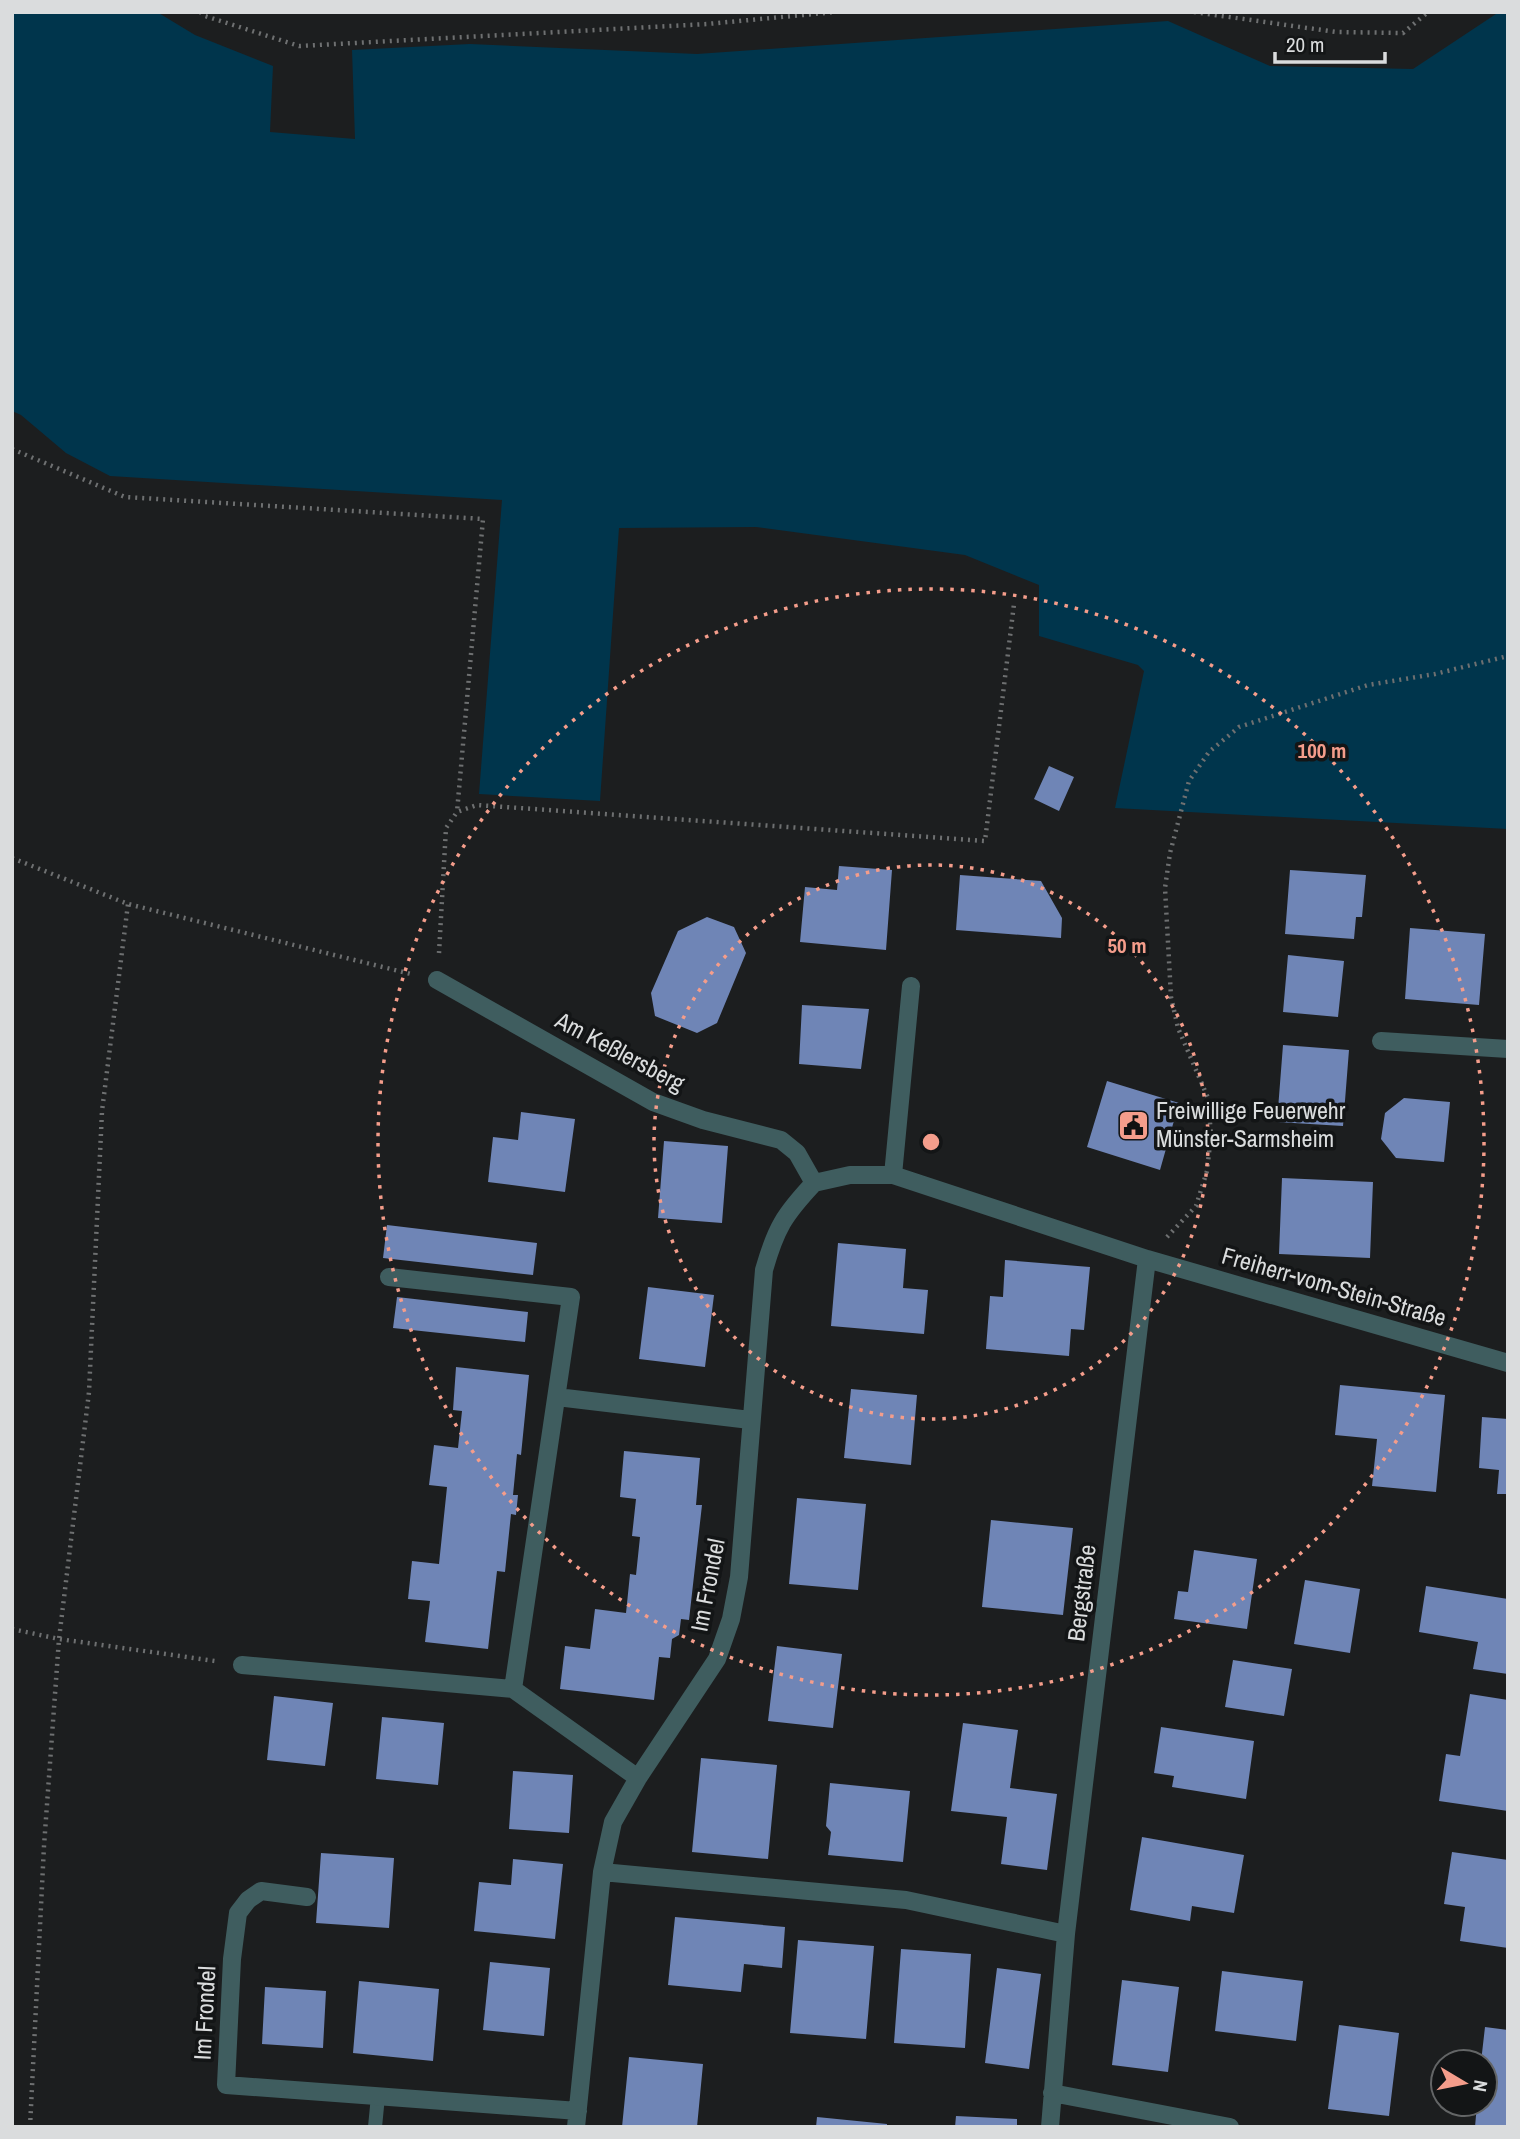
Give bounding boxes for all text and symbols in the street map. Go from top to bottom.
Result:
scale bar [1275,21,1385,65]
text: 20 m [1286,30,1324,59]
text: 100 m [1298,736,1346,765]
text: 50 m [1107,931,1147,960]
street label: Am Keßlersberg [549,1003,691,1099]
place label: Freiwillige Feuerwehr Münster-Sarmsheim [1156,1094,1346,1154]
public building icon: Freiwillige Feuerwehr Münster-Sarmsheim [1116,1108,1150,1142]
centre of rings [919,1130,943,1154]
street label: Freiherr-vom-Stein-Straße [1218,1239,1450,1333]
street label: Im Frondel [682,1536,732,1634]
street label: Bergstraße [1059,1543,1103,1643]
street label: Im Frondel [186,1965,222,2061]
north arrow [1429,2048,1499,2118]
text: N [1467,2078,1495,2094]

